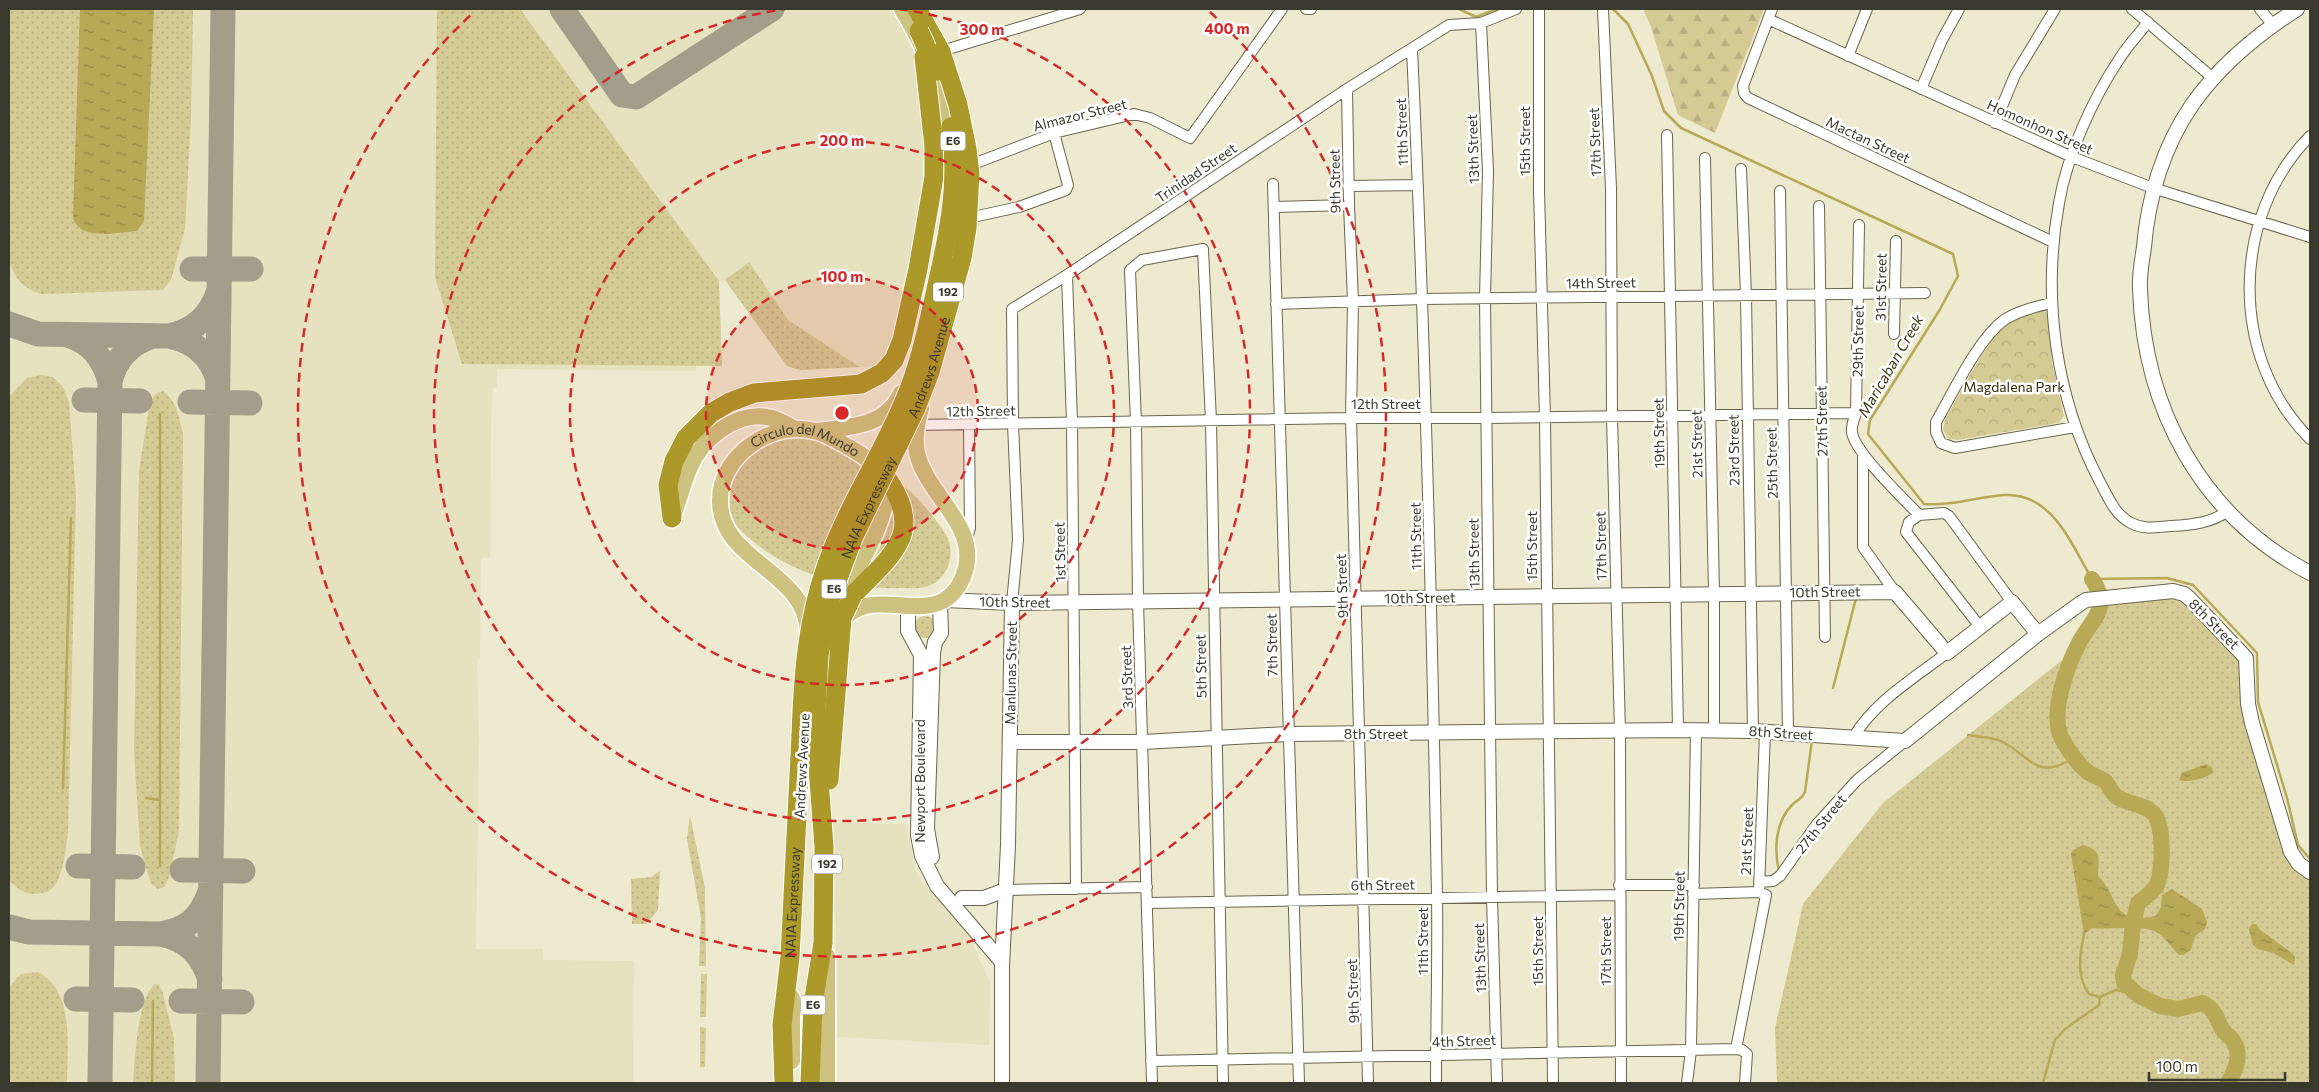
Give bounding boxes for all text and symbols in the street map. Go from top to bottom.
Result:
text: 400 m [1204,19,1250,37]
text: 300 m [960,20,1004,38]
street label: Almazor Street [1031,95,1129,134]
street label: Homonhon Street [1985,96,2096,158]
street label: 11th Street [1392,97,1411,166]
street label: 15th Street [1516,106,1533,176]
street label: 17th Street [1585,107,1604,177]
street label: 13th Street [1463,113,1482,184]
street label: Mactan Street [1823,113,1913,167]
text: 200 m [820,131,864,149]
road number: E6 [940,132,966,150]
street label: Trinidad Street [1152,139,1240,206]
street label: 9th Street [1325,148,1344,213]
street label: 31st Street [1871,252,1890,321]
text: 100 m [821,267,863,285]
street label: 14th Street [1566,273,1637,292]
road number: 192 [933,282,963,302]
street label: 29th Street [1848,304,1867,377]
water label: Maricaban Creek [1854,310,1927,420]
street label: Andrews Avenue [904,315,953,420]
park label: Magdalena Park [1963,378,2065,395]
street label: 27th Street [1812,385,1831,457]
street label: 12th Street [1351,395,1421,412]
street label: 19th Street [1649,397,1668,468]
street label: 12th Street [946,401,1016,420]
centre of rings [833,404,851,422]
street label: 21st Street [1687,410,1706,478]
street label: 23rd Street [1724,414,1743,486]
street label: Circulo del Mundo [747,420,863,460]
street label: 25th Street [1762,427,1781,499]
street label: NAIA Expressway [837,453,899,561]
street label: 11th Street [1406,502,1425,570]
street label: 15th Street [1523,511,1540,581]
street label: 17th Street [1591,511,1610,581]
street label: 13th Street [1464,518,1483,588]
street label: 1st Street [1050,521,1069,582]
street label: 9th Street [1332,553,1351,619]
road number: E6 [822,580,846,598]
street label: 10th Street [1789,582,1861,601]
street label: 10th Street [1384,588,1456,607]
street label: 10th Street [979,592,1051,611]
street label: 8th Street [2186,595,2243,653]
street label: 7th Street [1262,613,1281,677]
street label: Manlunas Street [1001,621,1020,725]
street label: 5th Street [1191,634,1210,698]
street label: 3rd Street [1117,645,1136,709]
street label: Andrews Avenue [790,713,813,819]
street label: Newport Boulevard [911,719,928,843]
street label: 8th Street [1748,722,1814,743]
street label: 8th Street [1344,725,1409,742]
street label: 27th Street [1792,790,1850,857]
street label: 21st Street [1737,806,1756,875]
street label: NAIA Expressway [781,846,803,959]
road number: 192 [812,854,842,874]
street label: 19th Street [1669,870,1688,941]
street label: 6th Street [1351,875,1416,894]
street label: 11th Street [1414,907,1431,975]
street label: 15th Street [1529,916,1546,986]
street label: 17th Street [1597,916,1614,986]
street label: 13th Street [1470,922,1489,993]
street label: 9th Street [1343,958,1362,1024]
road number: E6 [800,996,826,1014]
street label: 4th Street [1431,1031,1497,1050]
scale bar [2149,1050,2285,1082]
text: 100 m [2156,1057,2198,1075]

